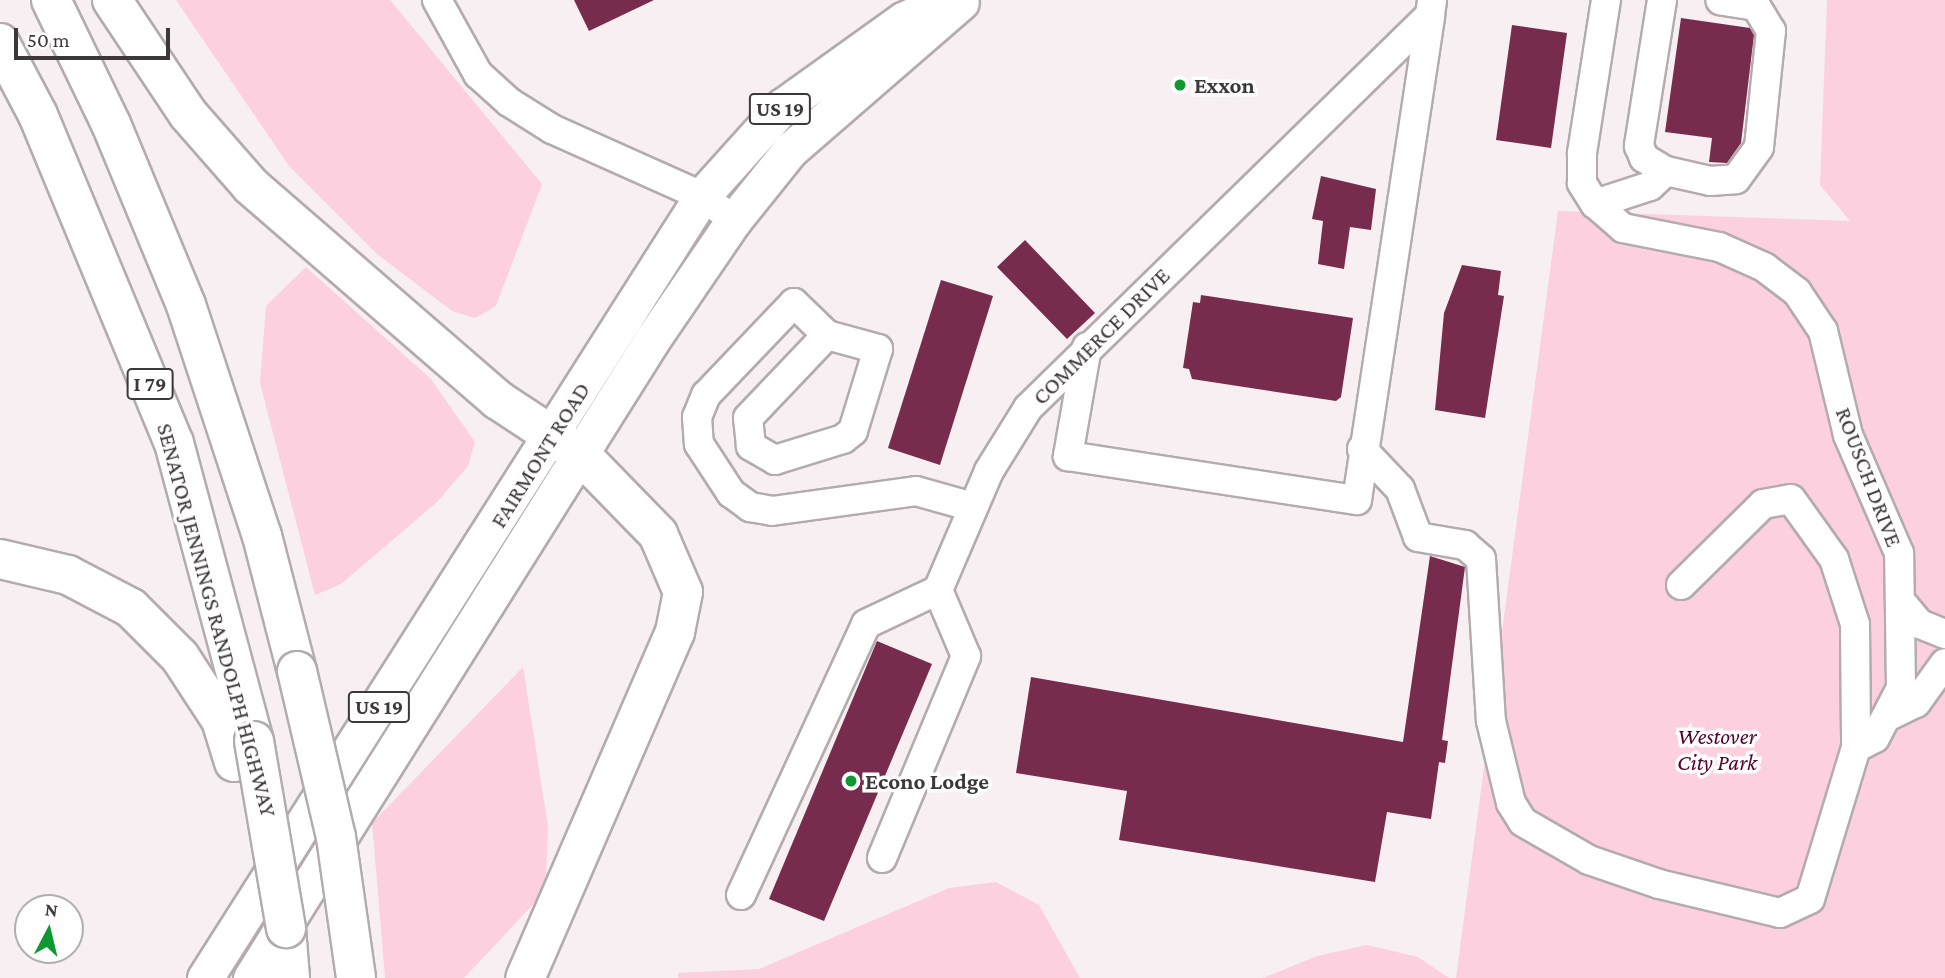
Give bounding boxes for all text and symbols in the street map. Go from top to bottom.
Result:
scale bar [18,14,173,58]
text: 50 m [27,28,70,52]
place label: Exxon [1194,71,1255,99]
marker: Exxon [1172,77,1188,93]
road number: US 19 [748,92,812,126]
street label: COMMERCE DRIVE [1027,262,1175,410]
road number: I 79 [125,366,174,402]
street label: FAIRMONT ROAD [484,377,596,533]
street label: ROUSCH DRIVE [1830,403,1908,551]
street label: SENATOR JENNINGS RANDOLPH HIGHWAY [151,420,283,820]
road number: US 19 [348,690,410,724]
park label: Westover City Park [1677,722,1757,776]
place label: Econo Lodge [865,767,989,795]
marker: Econo Lodge [843,773,859,789]
north arrow [14,894,84,964]
text: N [44,898,59,921]

